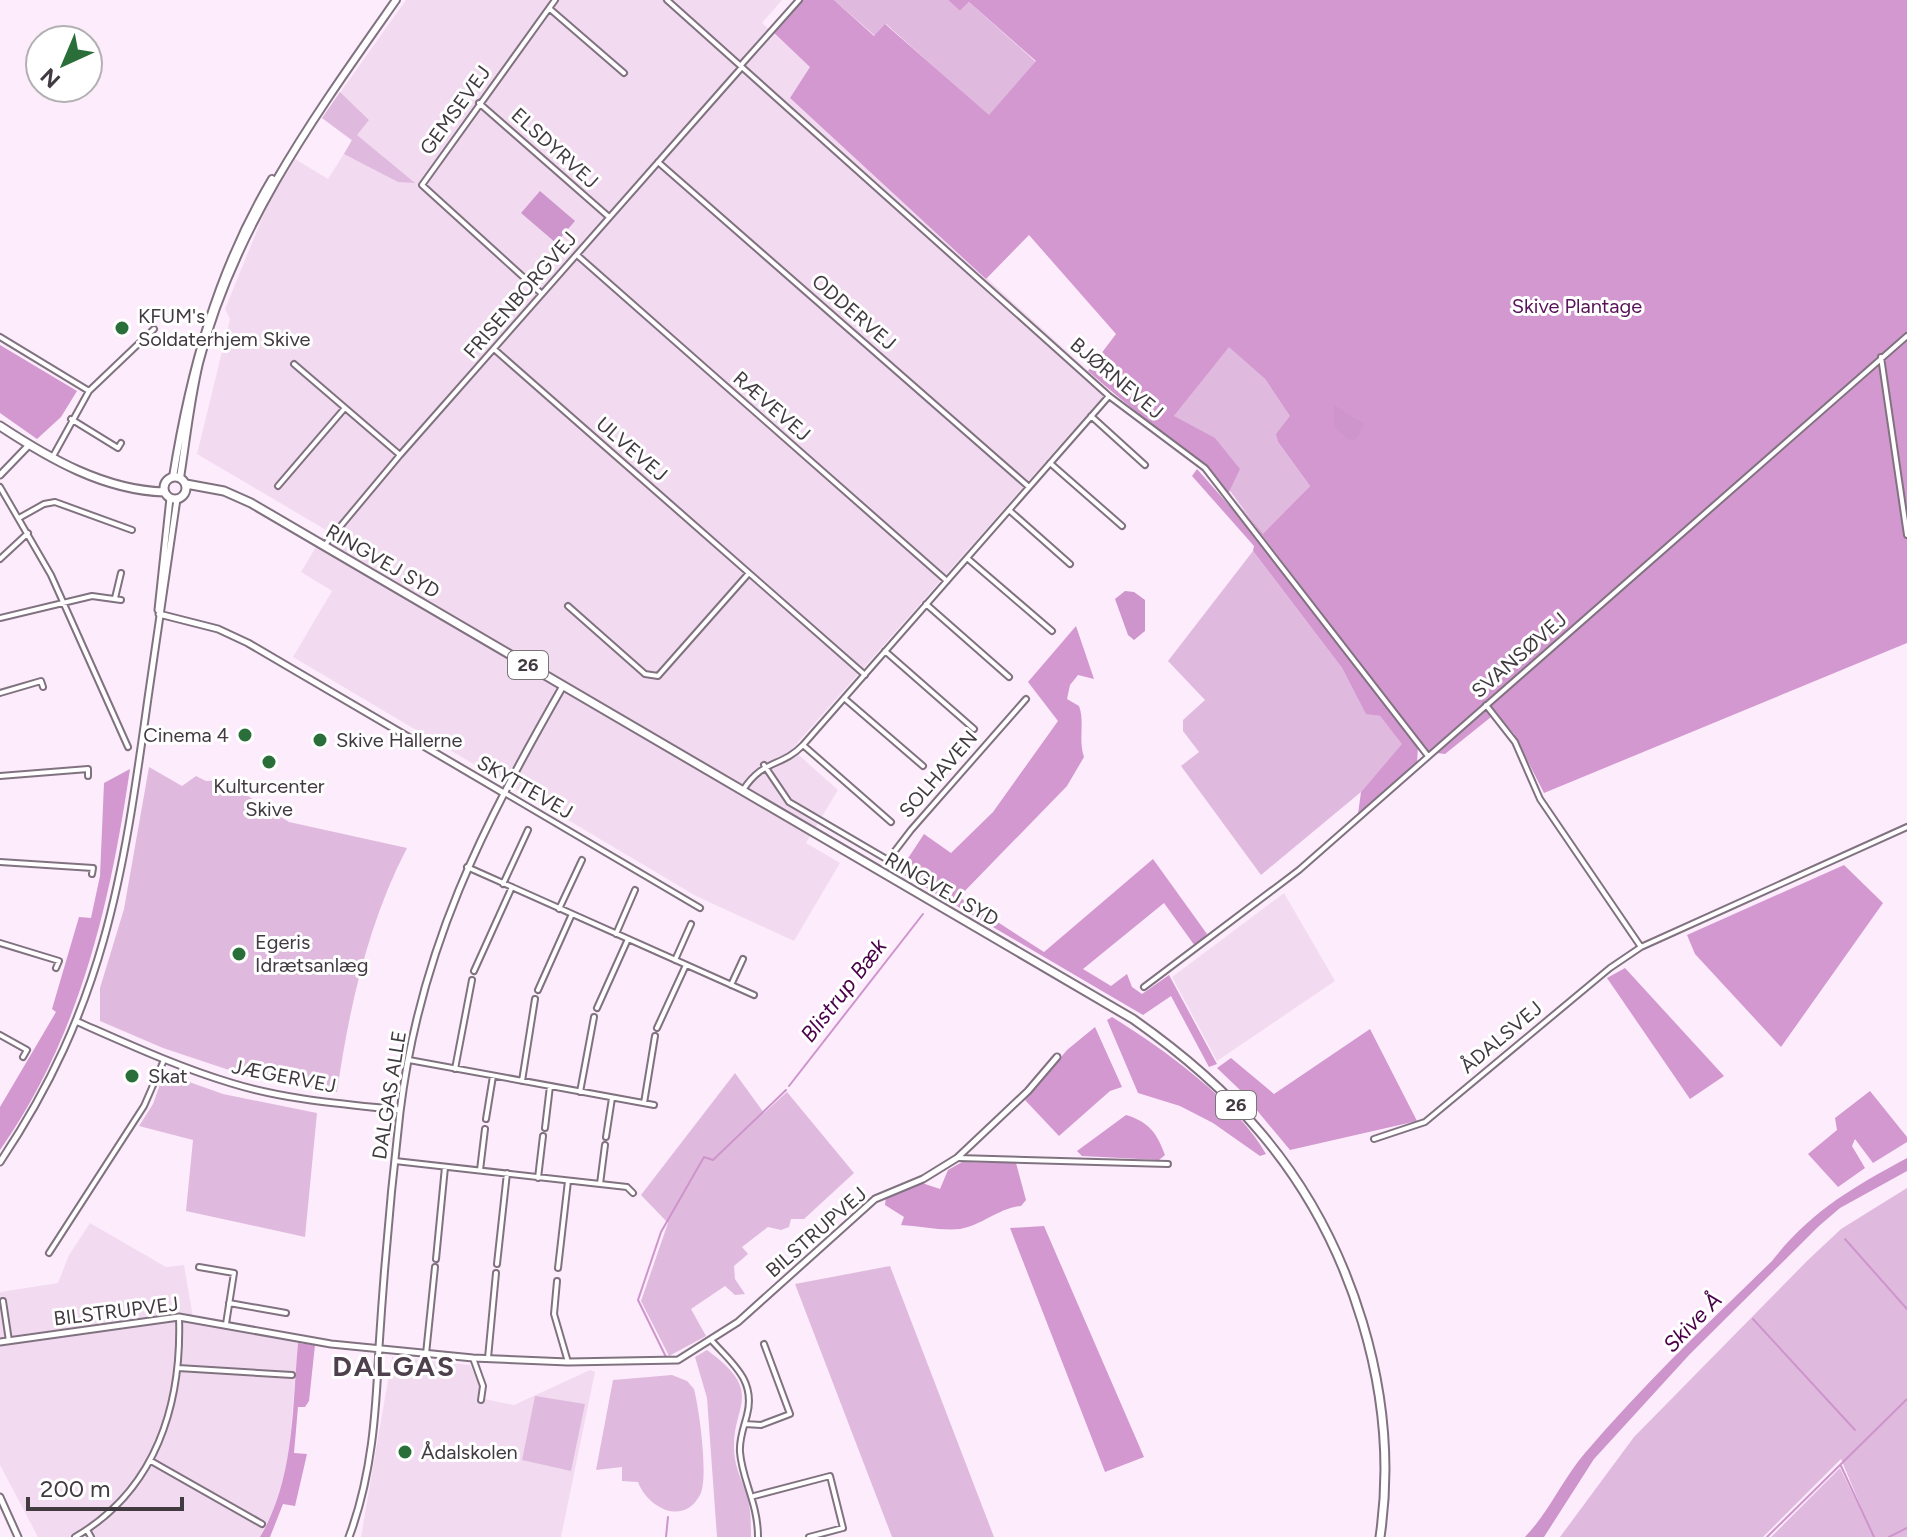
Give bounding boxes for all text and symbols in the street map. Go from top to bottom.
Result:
north arrow [24,24,104,104]
street label: GEMSEVEJ [415,61,495,159]
text: N [35,62,66,94]
street label: ELSDYRVEJ [507,103,603,193]
street label: FRISENBORGVEJ [458,227,582,363]
street label: ODDERVEJ [807,269,901,355]
park label: Skive Plantage [1512,294,1642,318]
place label: KFUM's Soldaterhjem Skive [138,304,311,351]
marker: KFUM's Soldaterhjem Skive [113,319,131,337]
street label: BJØRNEVEJ [1066,332,1168,424]
street label: RÆVEVEJ [729,366,815,446]
street label: ULVEVEJ [592,412,672,486]
street label: RINGVEJ SYD [322,519,444,603]
street label: SVANSØVEJ [1467,607,1571,703]
road number: 26 [508,651,548,679]
place label: Cinema 4 [143,723,229,747]
marker: Cinema 4 [236,726,254,744]
street label: SOLHAVEN [894,726,982,822]
place label: Skive Hallerne [336,728,463,752]
marker: Skive Hallerne [311,731,329,749]
street label: SKYTTEVEJ [473,750,577,824]
marker: Kulturcenter Skive [260,753,278,771]
place label: Kulturcenter Skive [213,774,325,821]
street label: RINGVEJ SYD [881,847,1003,931]
place label: Egeris Idrætsanlæg [255,930,368,977]
water label: Blistrup Bæk [795,932,893,1047]
marker: Egeris Idrætsanlæg [230,945,248,963]
street label: ÅDALSVEJ [1455,996,1547,1078]
street label: DALGAS ALLE [367,1029,411,1161]
street label: JÆGERVEJ [230,1054,338,1098]
place label: Skat [148,1064,188,1088]
marker: Skat [123,1067,141,1085]
road number: 26 [1216,1091,1256,1119]
street label: BILSTRUPVEJ [761,1182,871,1282]
water label: Skive Å [1657,1287,1727,1358]
street label: BILSTRUPVEJ [52,1291,180,1331]
district label: DALGAS [332,1349,456,1383]
place label: Ådalskolen [421,1440,518,1464]
marker: Ådalskolen [396,1443,414,1461]
scale bar [28,1461,182,1511]
text: 200 m [40,1474,111,1503]

